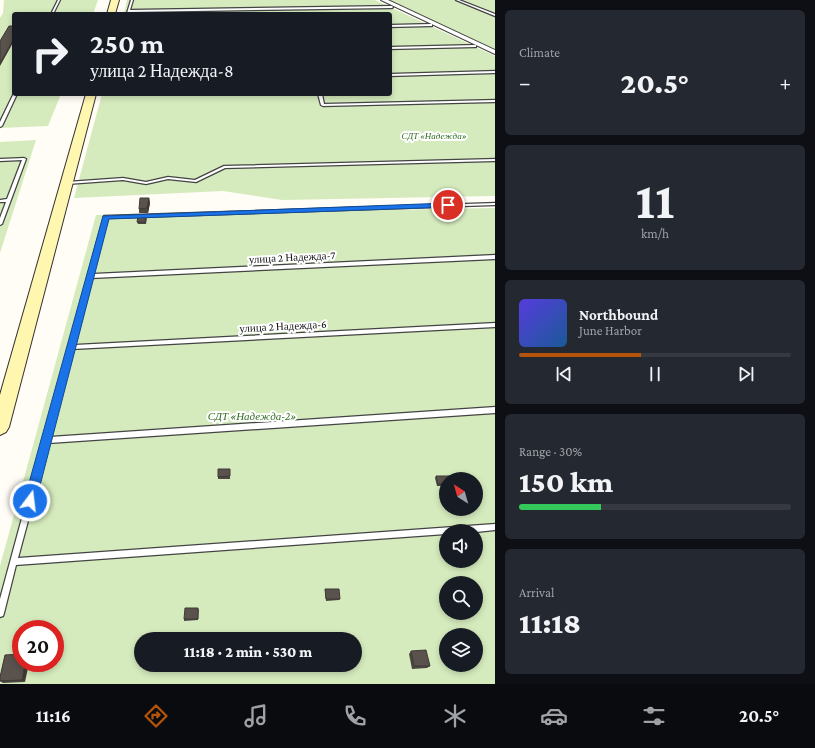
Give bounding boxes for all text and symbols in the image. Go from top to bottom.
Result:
icon: right [24,28,76,80]
text: 250 m [90,28,164,59]
text: Climate [519,45,560,60]
text: улица 2 Надежда-8 [90,61,234,81]
text: 20.5° [621,66,689,99]
text: − [519,70,531,95]
text: + [779,70,791,95]
park label: СДТ «Надежда» [401,131,467,141]
text: 11 [636,171,674,229]
pin [431,188,465,222]
icon: arrive [437,194,459,216]
text: km/h [641,226,669,241]
street label: улица 2 Надежда-7 [248,249,336,265]
text: Northbound [579,307,658,323]
street label: улица 2 Надежда-6 [239,318,327,334]
text: June Harbor [579,323,642,338]
icon: previous [553,363,575,385]
icon: pause [644,363,666,385]
icon: next [735,363,757,385]
park label: СДТ «Надежда-2» [208,410,296,422]
text: Range · 30% [519,444,582,459]
text: 150 km [519,465,613,498]
north arrow [439,472,483,516]
map controls [439,472,483,672]
position arrow [9,480,51,522]
button: sound [439,524,483,568]
button: search [439,576,483,620]
text: Arrival [519,585,554,600]
text: 11:18 [519,606,581,639]
speed limit sign: 20 [12,620,64,672]
button: layers [439,628,483,672]
text: 11:18 · 2 min · 530 m [184,644,312,660]
icon: directions [142,702,170,730]
icon: music [242,702,270,730]
icon: phone [341,702,369,730]
icon: climate [441,702,469,730]
icon: car [540,702,568,730]
icon: filters [640,702,668,730]
text: 11:16 [36,706,71,726]
text: 20.5° [739,706,779,726]

